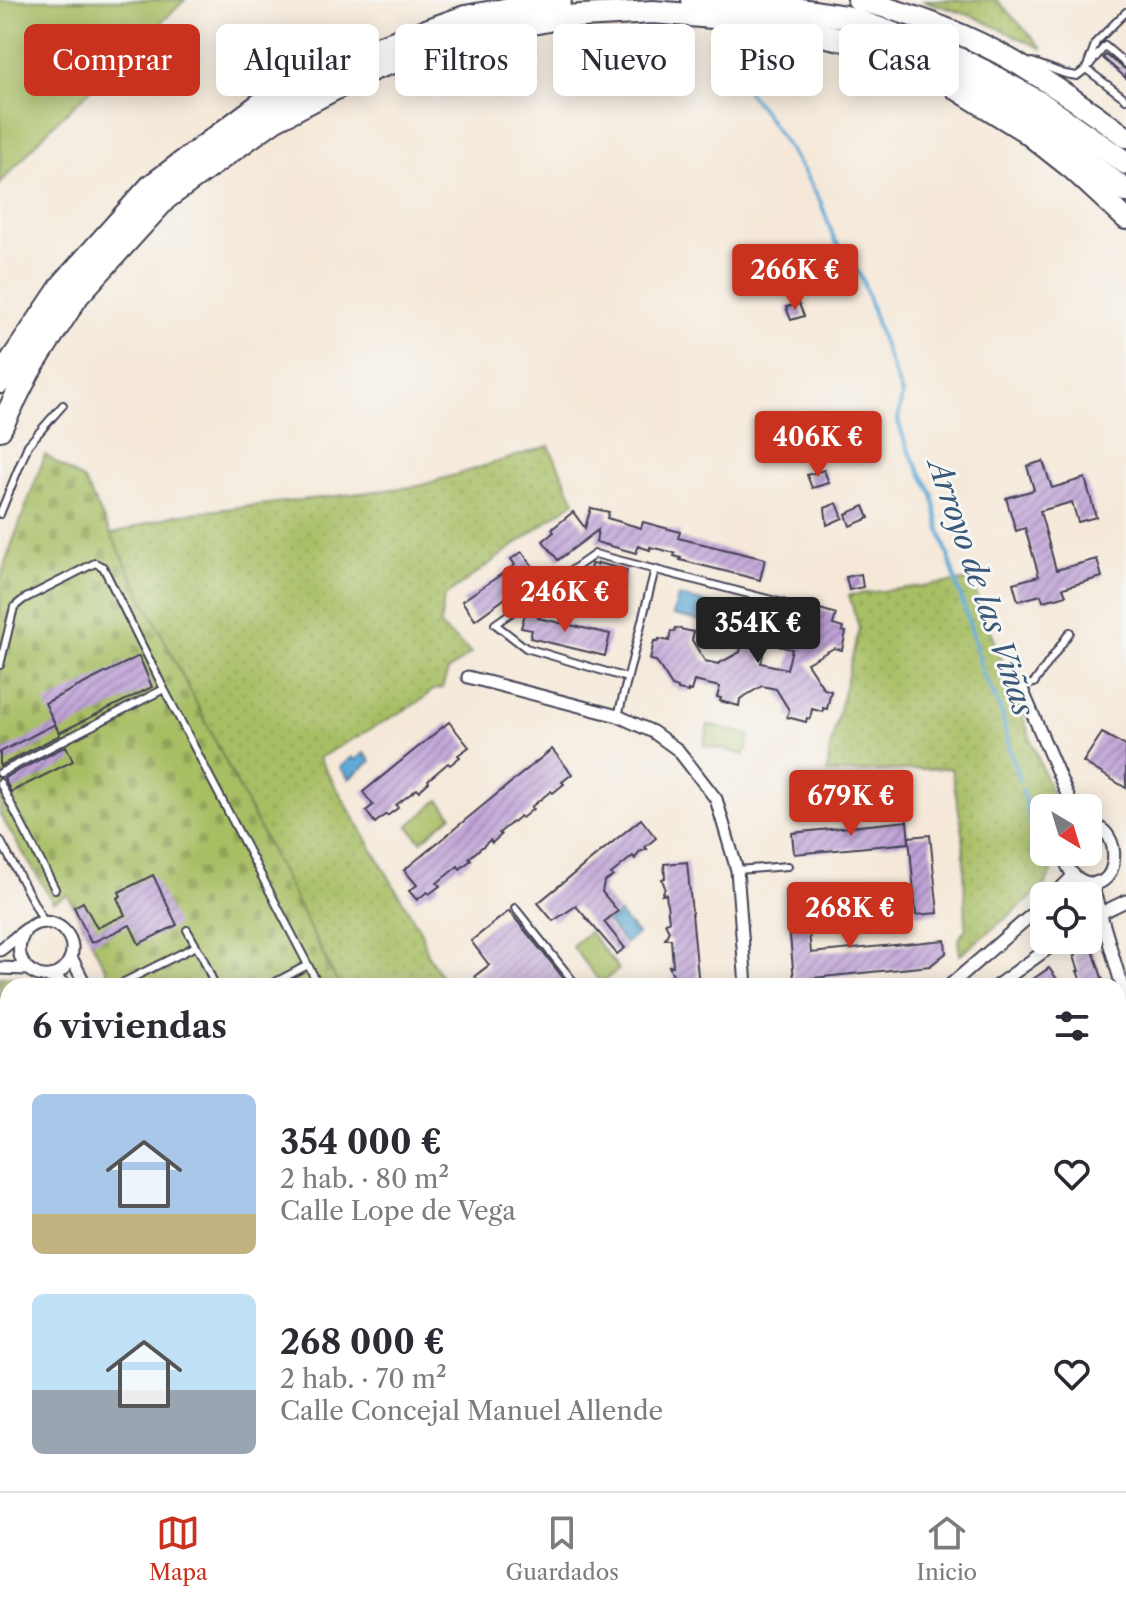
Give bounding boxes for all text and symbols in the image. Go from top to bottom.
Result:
chip: Comprar [24,24,200,96]
chip: Alquilar [216,24,379,96]
chip: Filtros [395,24,537,96]
chip: Nuevo [553,24,695,96]
chip: Piso [711,24,823,96]
chip: Casa [839,24,959,96]
pin: 266K € [730,244,860,312]
text: 266K € [750,254,840,286]
pin: 406K € [753,411,883,479]
text: 406K € [773,421,863,453]
water label: Arroyo de las Viñas [919,451,1043,722]
pin: 246K € [500,566,630,634]
text: 246K € [520,576,610,608]
pin: 354K € [693,597,823,665]
text: 354K € [714,607,802,639]
pin: 679K € [786,770,916,838]
text: 679K € [807,780,895,812]
north arrow [1030,794,1102,866]
map controls [1030,794,1102,954]
pin: 268K € [785,882,915,950]
button: locate [1030,882,1102,954]
text: 268K € [805,892,895,924]
icon: filters [1050,1004,1094,1048]
text: 6 viviendas [32,1005,227,1047]
text: 354 000 € [280,1121,442,1163]
icon: home [96,1126,192,1222]
icon: heart [1050,1152,1094,1196]
text: 2 hab. · 80 m² [280,1163,449,1195]
text: Calle Lope de Vega [280,1195,516,1227]
text: 268 000 € [280,1321,445,1363]
icon: home [96,1326,192,1422]
icon: heart [1050,1352,1094,1396]
text: 2 hab. · 70 m² [280,1363,447,1395]
text: Calle Concejal Manuel Allende [280,1395,663,1427]
tab: Mapa [149,1511,208,1586]
tab: Guardados [506,1511,619,1586]
tab: Inicio [917,1511,977,1586]

